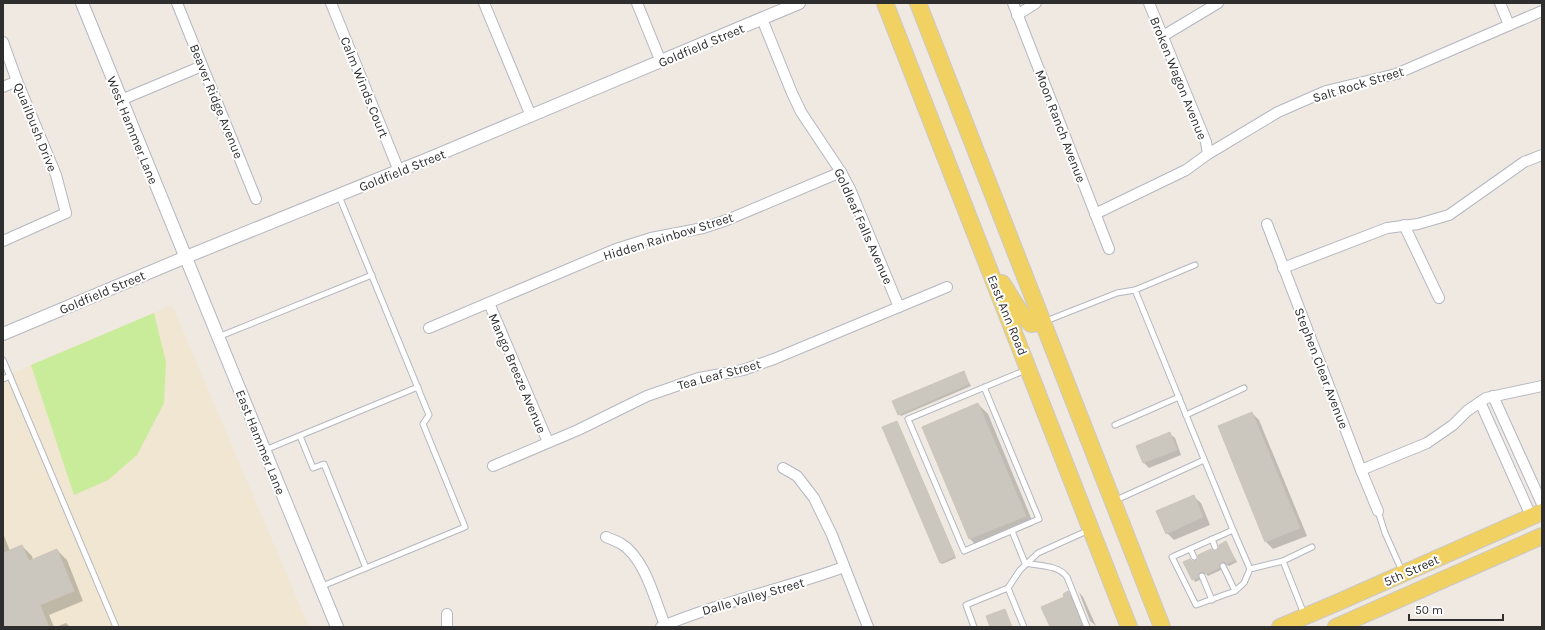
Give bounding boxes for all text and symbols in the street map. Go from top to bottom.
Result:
street label: Broken Wagon Avenue [1147,14,1210,142]
street label: Goldfield Street [656,21,747,70]
street label: Calm Winds Court [337,35,392,140]
street label: Beaver Ridge Avenue [187,42,247,161]
street label: Salt Rock Street [1311,63,1406,105]
street label: Moon Ranch Avenue [1032,68,1089,185]
street label: West Hammer Lane [104,74,161,187]
street label: Quailbush Drive [11,80,60,174]
street label: Goldfield Street [357,146,448,195]
street label: Goldleaf Falls Avenue [831,166,896,287]
street label: Hidden Rainbow Street [601,209,735,263]
street label: Goldfield Street [57,268,148,317]
street label: East Ann Road [985,273,1030,358]
street label: Stephen Clear Avenue [1292,306,1352,431]
street label: Mango Breeze Avenue [486,311,550,436]
street label: Tea Leaf Street [676,356,763,393]
street label: East Hammer Lane [233,388,289,497]
street label: 5th Street [1381,552,1441,589]
street label: Dalle Valley Street [700,575,806,618]
scale bar [1409,596,1503,622]
text: 50 m [1415,603,1443,617]

